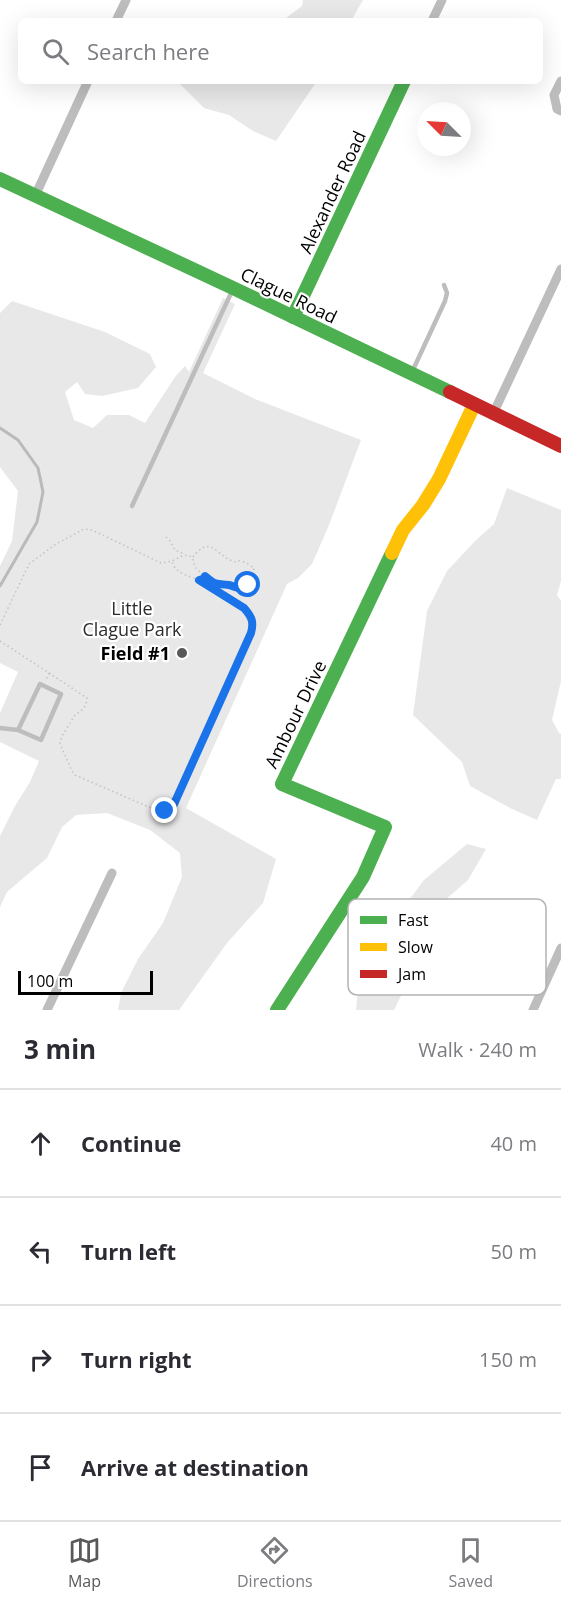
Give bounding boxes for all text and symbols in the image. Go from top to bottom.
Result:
search box [18,18,543,84]
icon: search [39,35,72,68]
text: Search here [87,36,210,66]
north arrow [417,102,471,156]
street label: Alexander Road [293,127,371,257]
street label: Clague Road [237,261,341,329]
route start [234,571,260,597]
park label: Little Clague Park [82,596,182,641]
place label: Field #1 [101,641,170,665]
marker: Field #1 [175,646,189,660]
street label: Ambour Drive [259,656,331,772]
route end [151,797,177,823]
legend [348,899,546,995]
text: Fast [398,909,429,931]
text: Slow [398,936,433,958]
text: Jam [396,963,426,985]
scale bar [18,968,153,995]
text: 100 m [27,970,73,992]
text: 3 min [24,1031,96,1067]
text: Walk · 240 m [418,1036,537,1063]
icon: ahead [24,1127,57,1160]
text: Continue [81,1128,181,1158]
text: 40 m [490,1130,537,1157]
icon: left [24,1235,57,1268]
text: Turn left [81,1236,176,1266]
text: 50 m [490,1238,537,1265]
icon: right [24,1343,57,1376]
text: Turn right [81,1344,192,1374]
text: 150 m [479,1346,537,1373]
icon: arrive [24,1451,57,1484]
text: Arrive at destination [81,1452,309,1482]
tab: Map [68,1534,101,1592]
tab: Directions [237,1534,313,1592]
tab: Saved [449,1534,493,1592]

